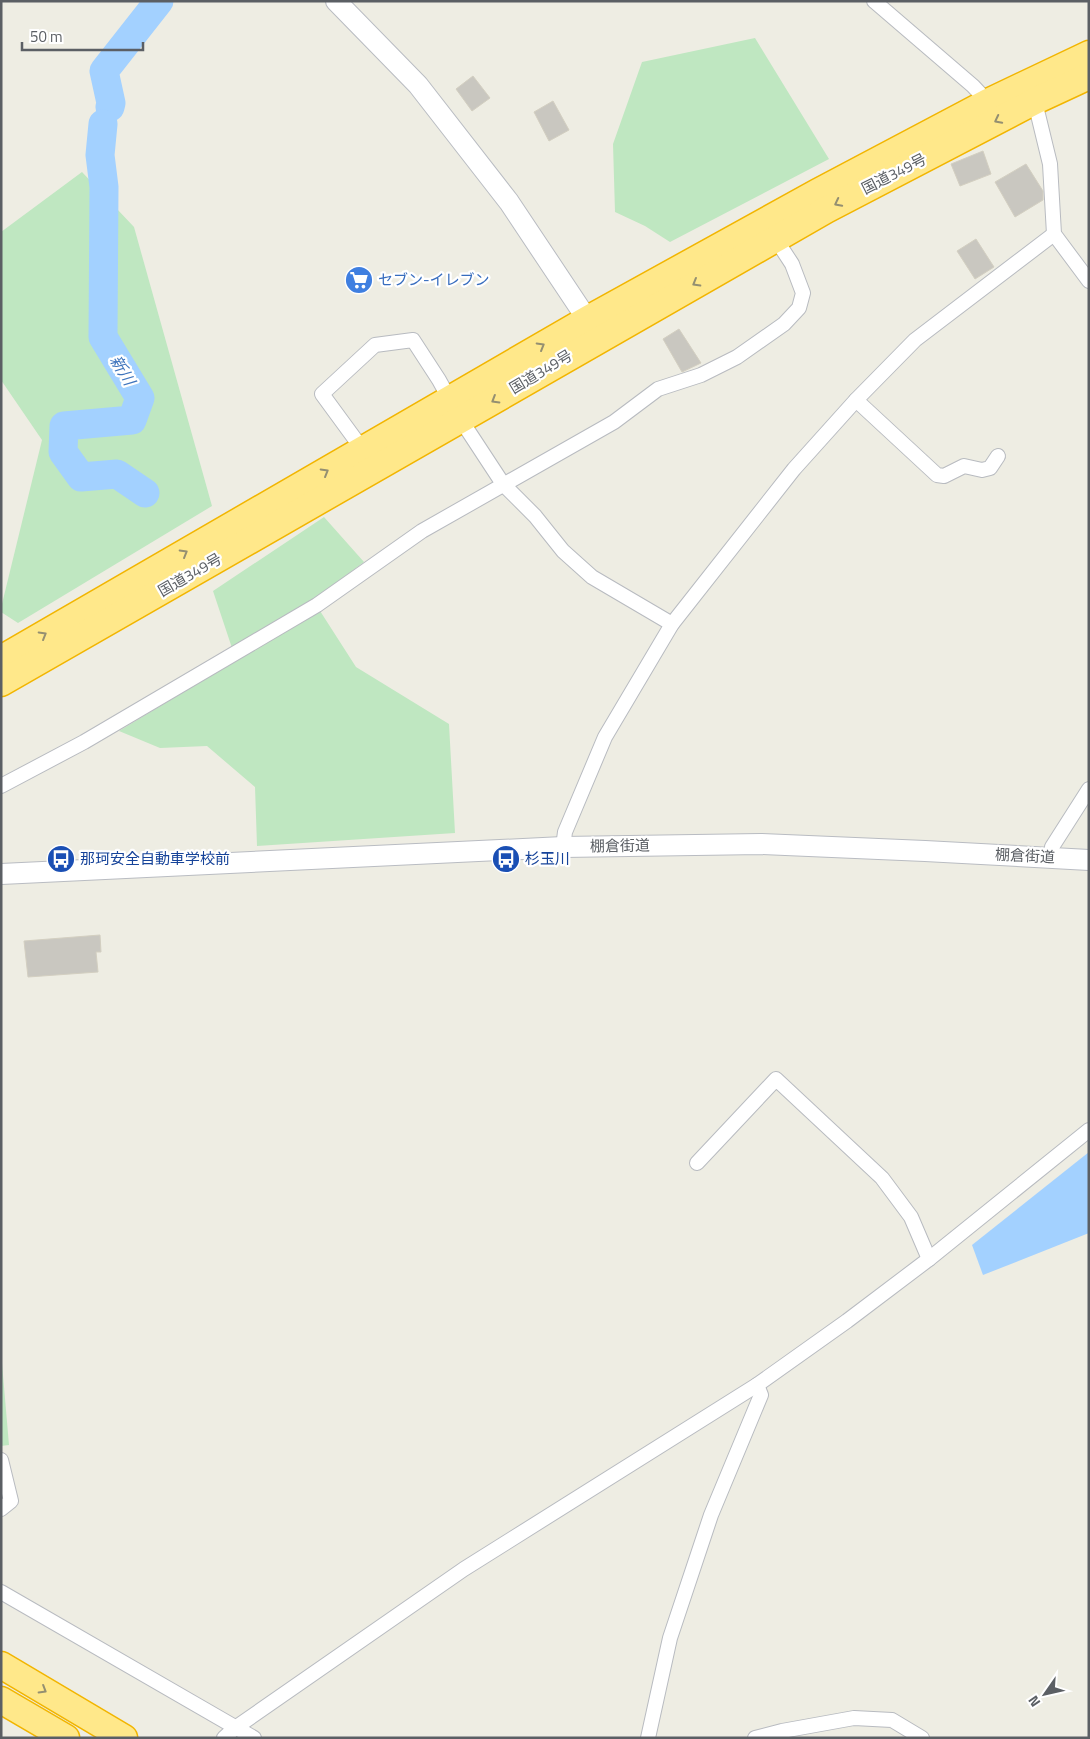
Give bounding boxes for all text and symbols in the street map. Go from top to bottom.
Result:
scale bar [22,20,144,52]
text: 50 m [30,25,63,48]
one-way arrow [994,114,1003,124]
street label: 国道349号 [857,147,930,200]
one-way arrow [834,197,843,207]
supermarket icon: セブン-イレブン [344,265,374,295]
place label: セブン-イレブン [378,268,490,291]
one-way arrow [693,277,702,287]
one-way arrow [535,342,544,352]
street label: 国道349号 [505,344,577,400]
water label: 新川 [104,350,143,392]
one-way arrow [492,393,501,403]
one-way arrow [320,469,329,479]
street label: 国道349号 [154,547,226,602]
one-way arrow [179,550,188,560]
one-way arrow [38,631,47,641]
street label: 棚倉街道 [590,833,650,858]
street label: 棚倉街道 [994,842,1056,869]
bus stop icon: 那珂安全自動車学校前 [46,844,76,874]
bus stop icon: 杉玉川 [491,844,521,874]
place label: 那珂安全自動車学校前 [80,847,230,870]
place label: 杉玉川 [525,847,570,870]
north arrow [1020,1669,1070,1719]
one-way arrow [38,1684,47,1694]
text: N [1022,1692,1045,1711]

